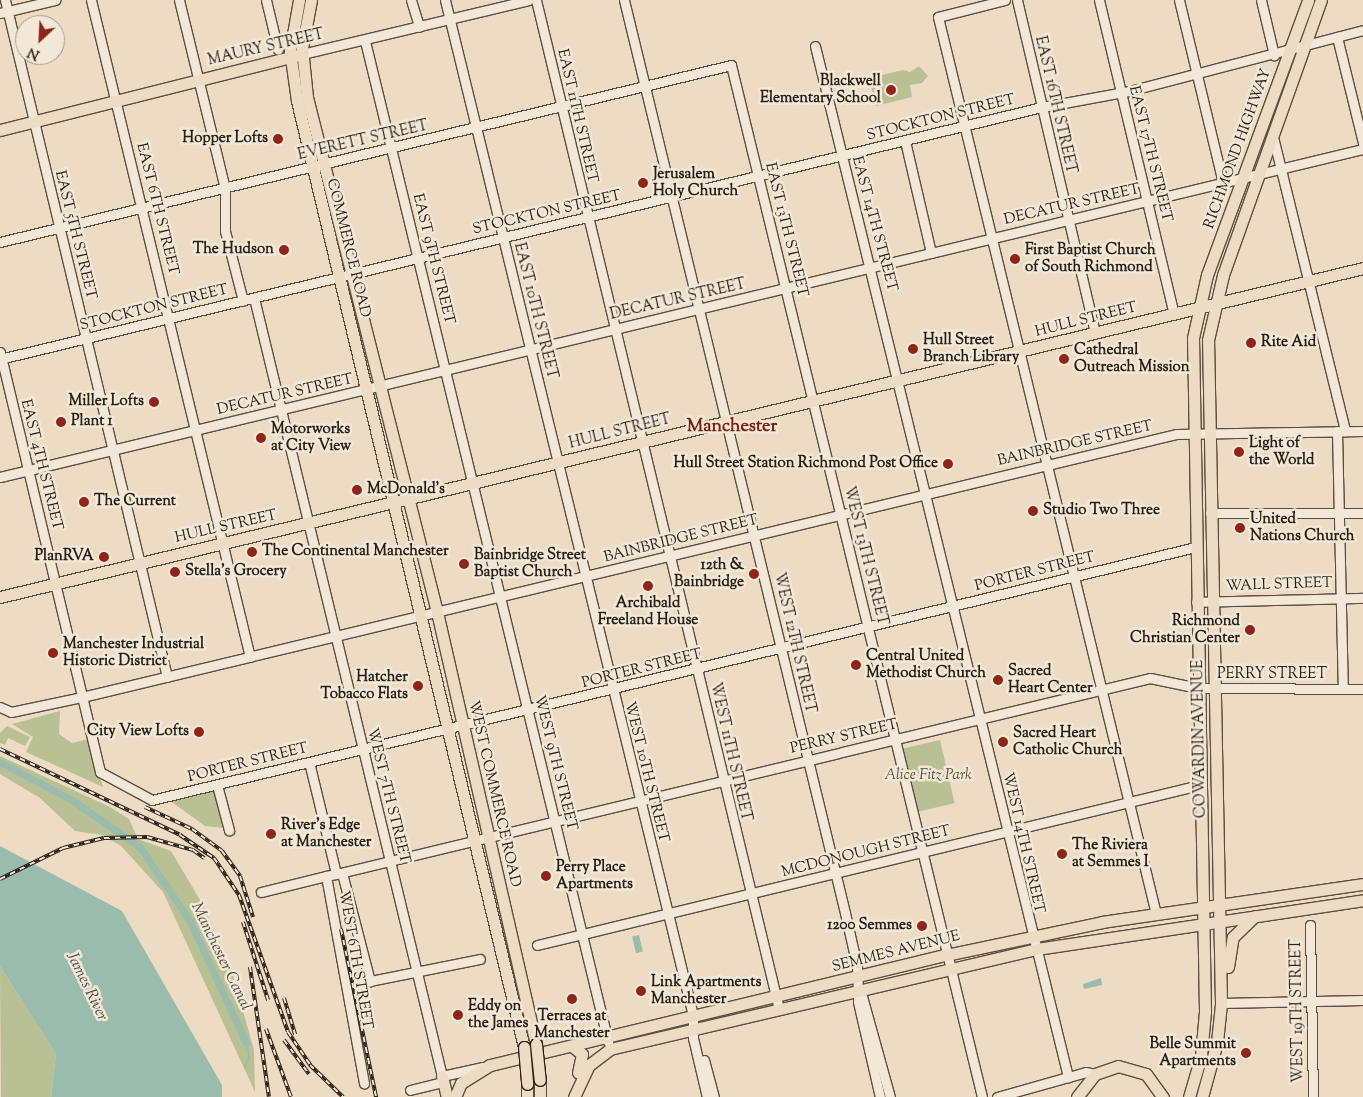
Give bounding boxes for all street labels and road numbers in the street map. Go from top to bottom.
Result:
street label: MAURY STREET [206,26,326,70]
street label: EAST 16TH STREET [1030,34,1080,176]
street label: EAST 11TH STREET [553,47,601,185]
street label: RICHMOND HIGHWAY [1201,67,1275,231]
street label: EAST 17TH STREET [1124,84,1176,224]
street label: STOCKTON STREET [865,91,1017,145]
street label: EVERETT STREET [296,117,430,165]
street label: EAST 6TH STREET [132,141,182,277]
street label: EAST 14TH STREET [847,154,901,294]
street label: EAST 13TH STREET [761,161,811,299]
street label: EAST 5TH STREET [50,169,100,301]
street label: COMMERCE ROAD [322,177,374,319]
street label: DECATUR STREET [1002,181,1142,229]
street label: STOCKTON STREET [471,187,623,239]
street label: EAST 9TH STREET [408,192,458,326]
street label: EAST 10TH STREET [509,241,561,381]
street label: DECATUR STREET [608,276,748,324]
street label: STOCKTON STREET [78,281,230,335]
street label: HULL STREET [1033,299,1139,341]
street label: DECATUR STREET [215,371,355,419]
street label: EAST 4TH STREET [16,398,66,532]
street label: HULL STREET [567,411,673,453]
street label: BAINBRIDGE STREET [996,417,1154,471]
street label: WEST 13TH STREET [839,485,891,627]
street label: HULL STREET [173,507,279,547]
street label: BAINBRIDGE STREET [602,511,760,567]
street label: PORTER STREET [973,548,1097,596]
street label: WEST 12TH STREET [769,571,819,715]
street label: WALL STREET [1225,574,1333,596]
street label: PORTER STREET [580,645,704,693]
street label: COWARDIN AVENUE [1190,660,1210,818]
street label: PERRY STREET [1217,666,1327,684]
street label: WEST 11TH STREET [705,681,755,823]
street label: WEST 9TH STREET [529,693,581,833]
street label: WEST COMMERCE ROAD [464,699,524,889]
street label: WEST 10TH STREET [620,700,672,844]
street label: PERRY STREET [788,716,900,758]
street label: WEST 7TH STREET [362,726,414,866]
street label: PORTER STREET [186,739,310,787]
street label: WEST 14TH STREET [998,771,1048,915]
street label: MCDONOUGH STREET [780,822,952,882]
street label: WEST 6TH STREET [334,889,376,1031]
street label: SEMMES AVENUE [830,927,962,977]
street label: WEST 19TH STREET [1288,939,1308,1083]

